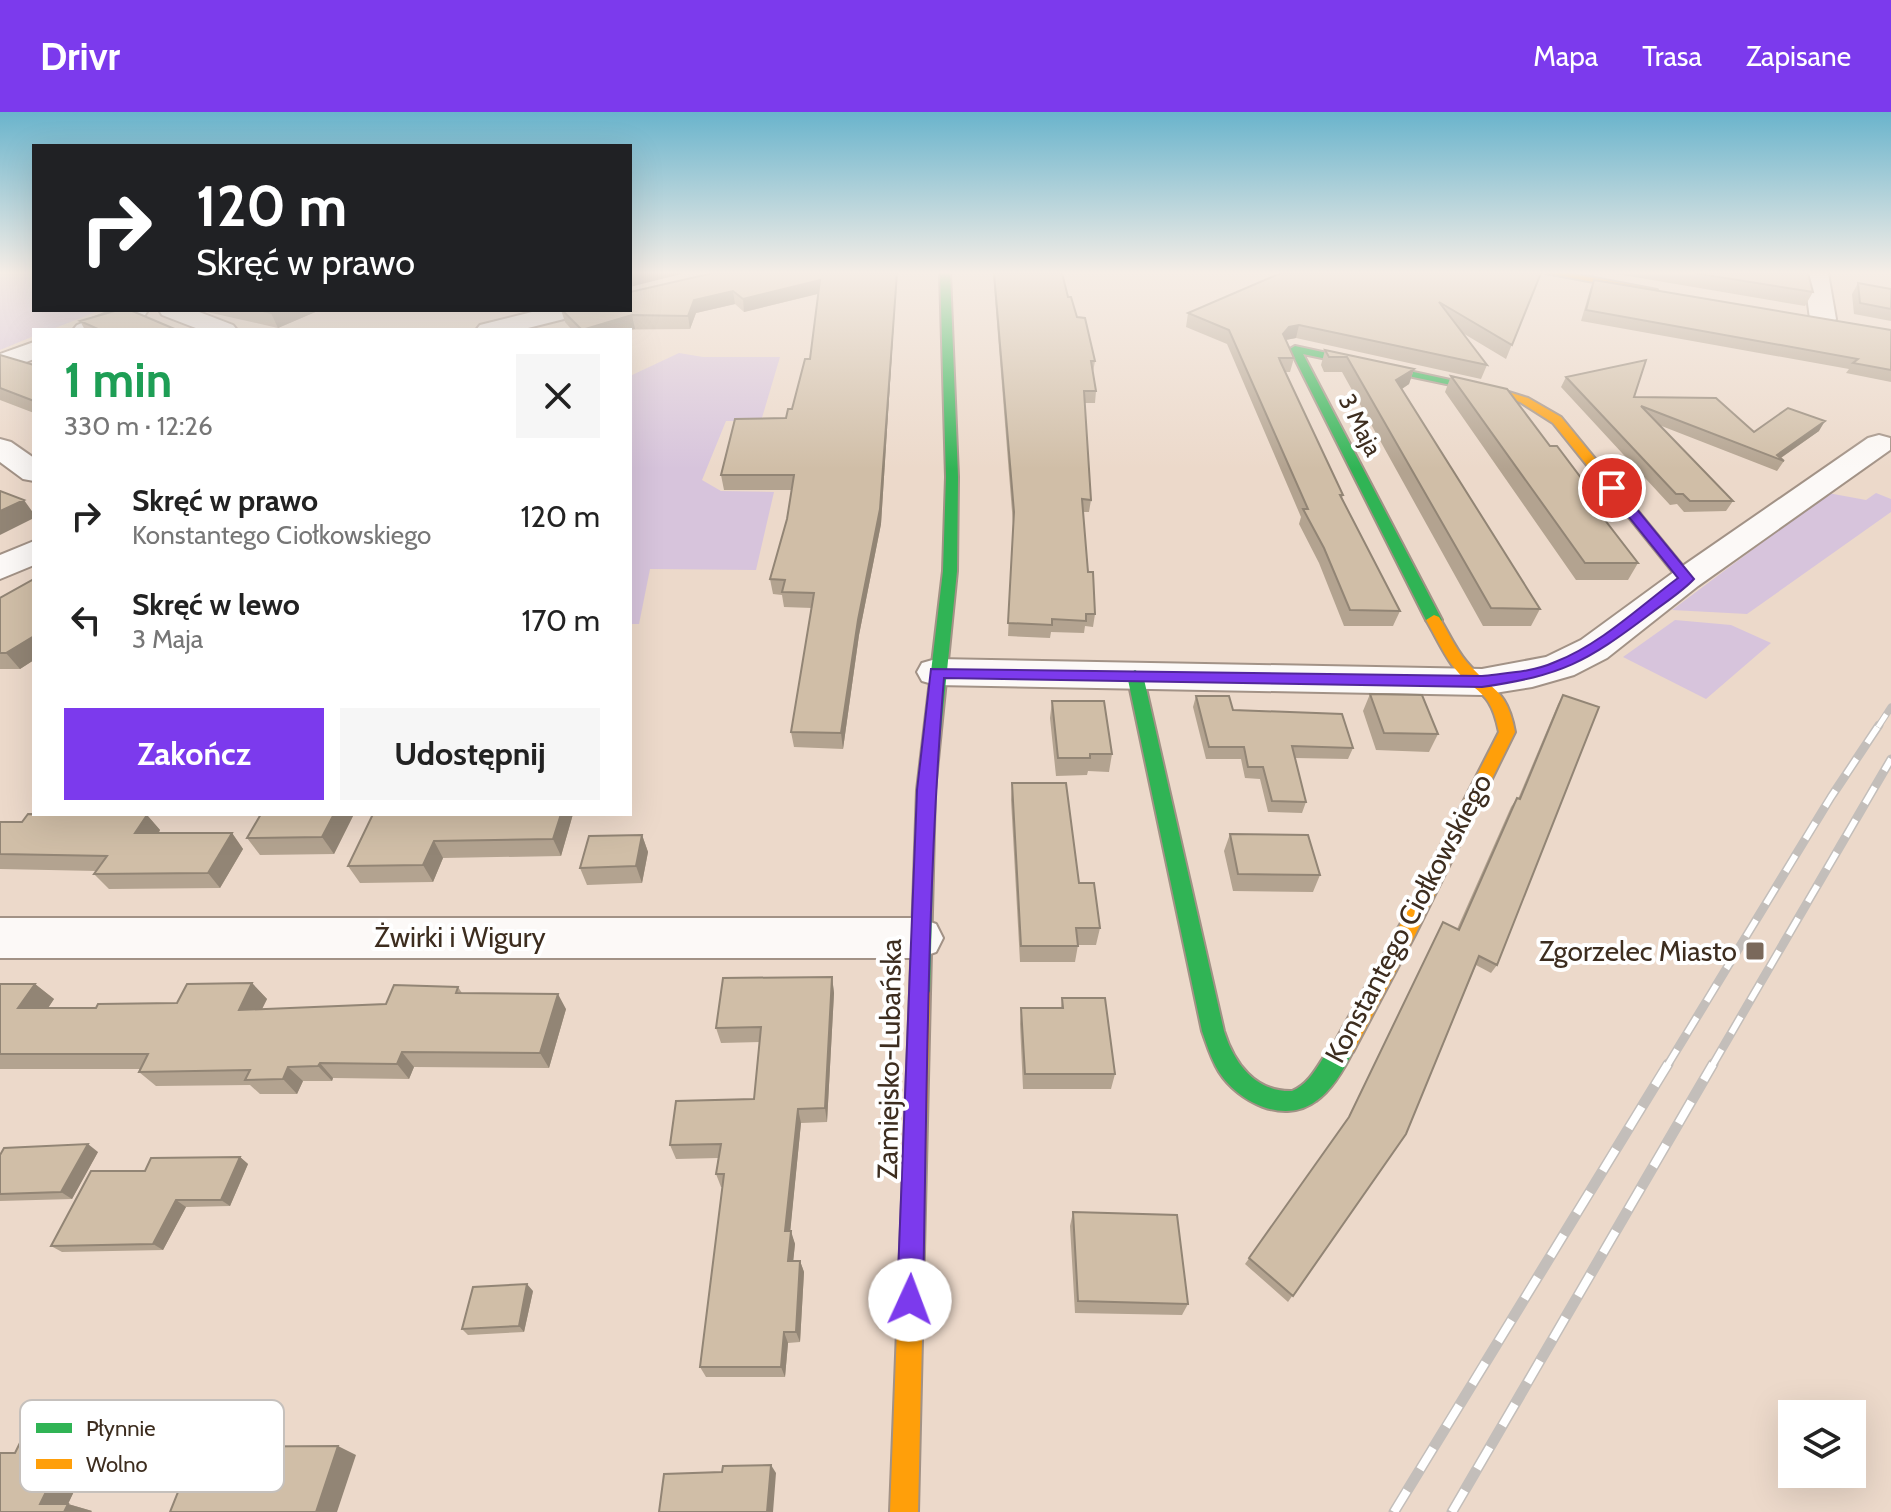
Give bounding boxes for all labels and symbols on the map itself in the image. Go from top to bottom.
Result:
street label: 3 Maja [1333,389,1389,461]
pin [1578,454,1646,522]
street label: Konstantego Ciołkowskiego [1317,768,1499,1068]
street label: Żwirki i Wigury [374,920,546,954]
place label: Zgorzelec Miasto [1539,934,1737,968]
street label: Zamiejsko-Lubańska [870,938,908,1180]
marker: Zgorzelec Miasto [1744,940,1766,962]
position arrow [868,1258,952,1342]
legend [20,1400,284,1492]
text: Płynnie [86,1415,155,1442]
text: Wolno [86,1451,148,1478]

